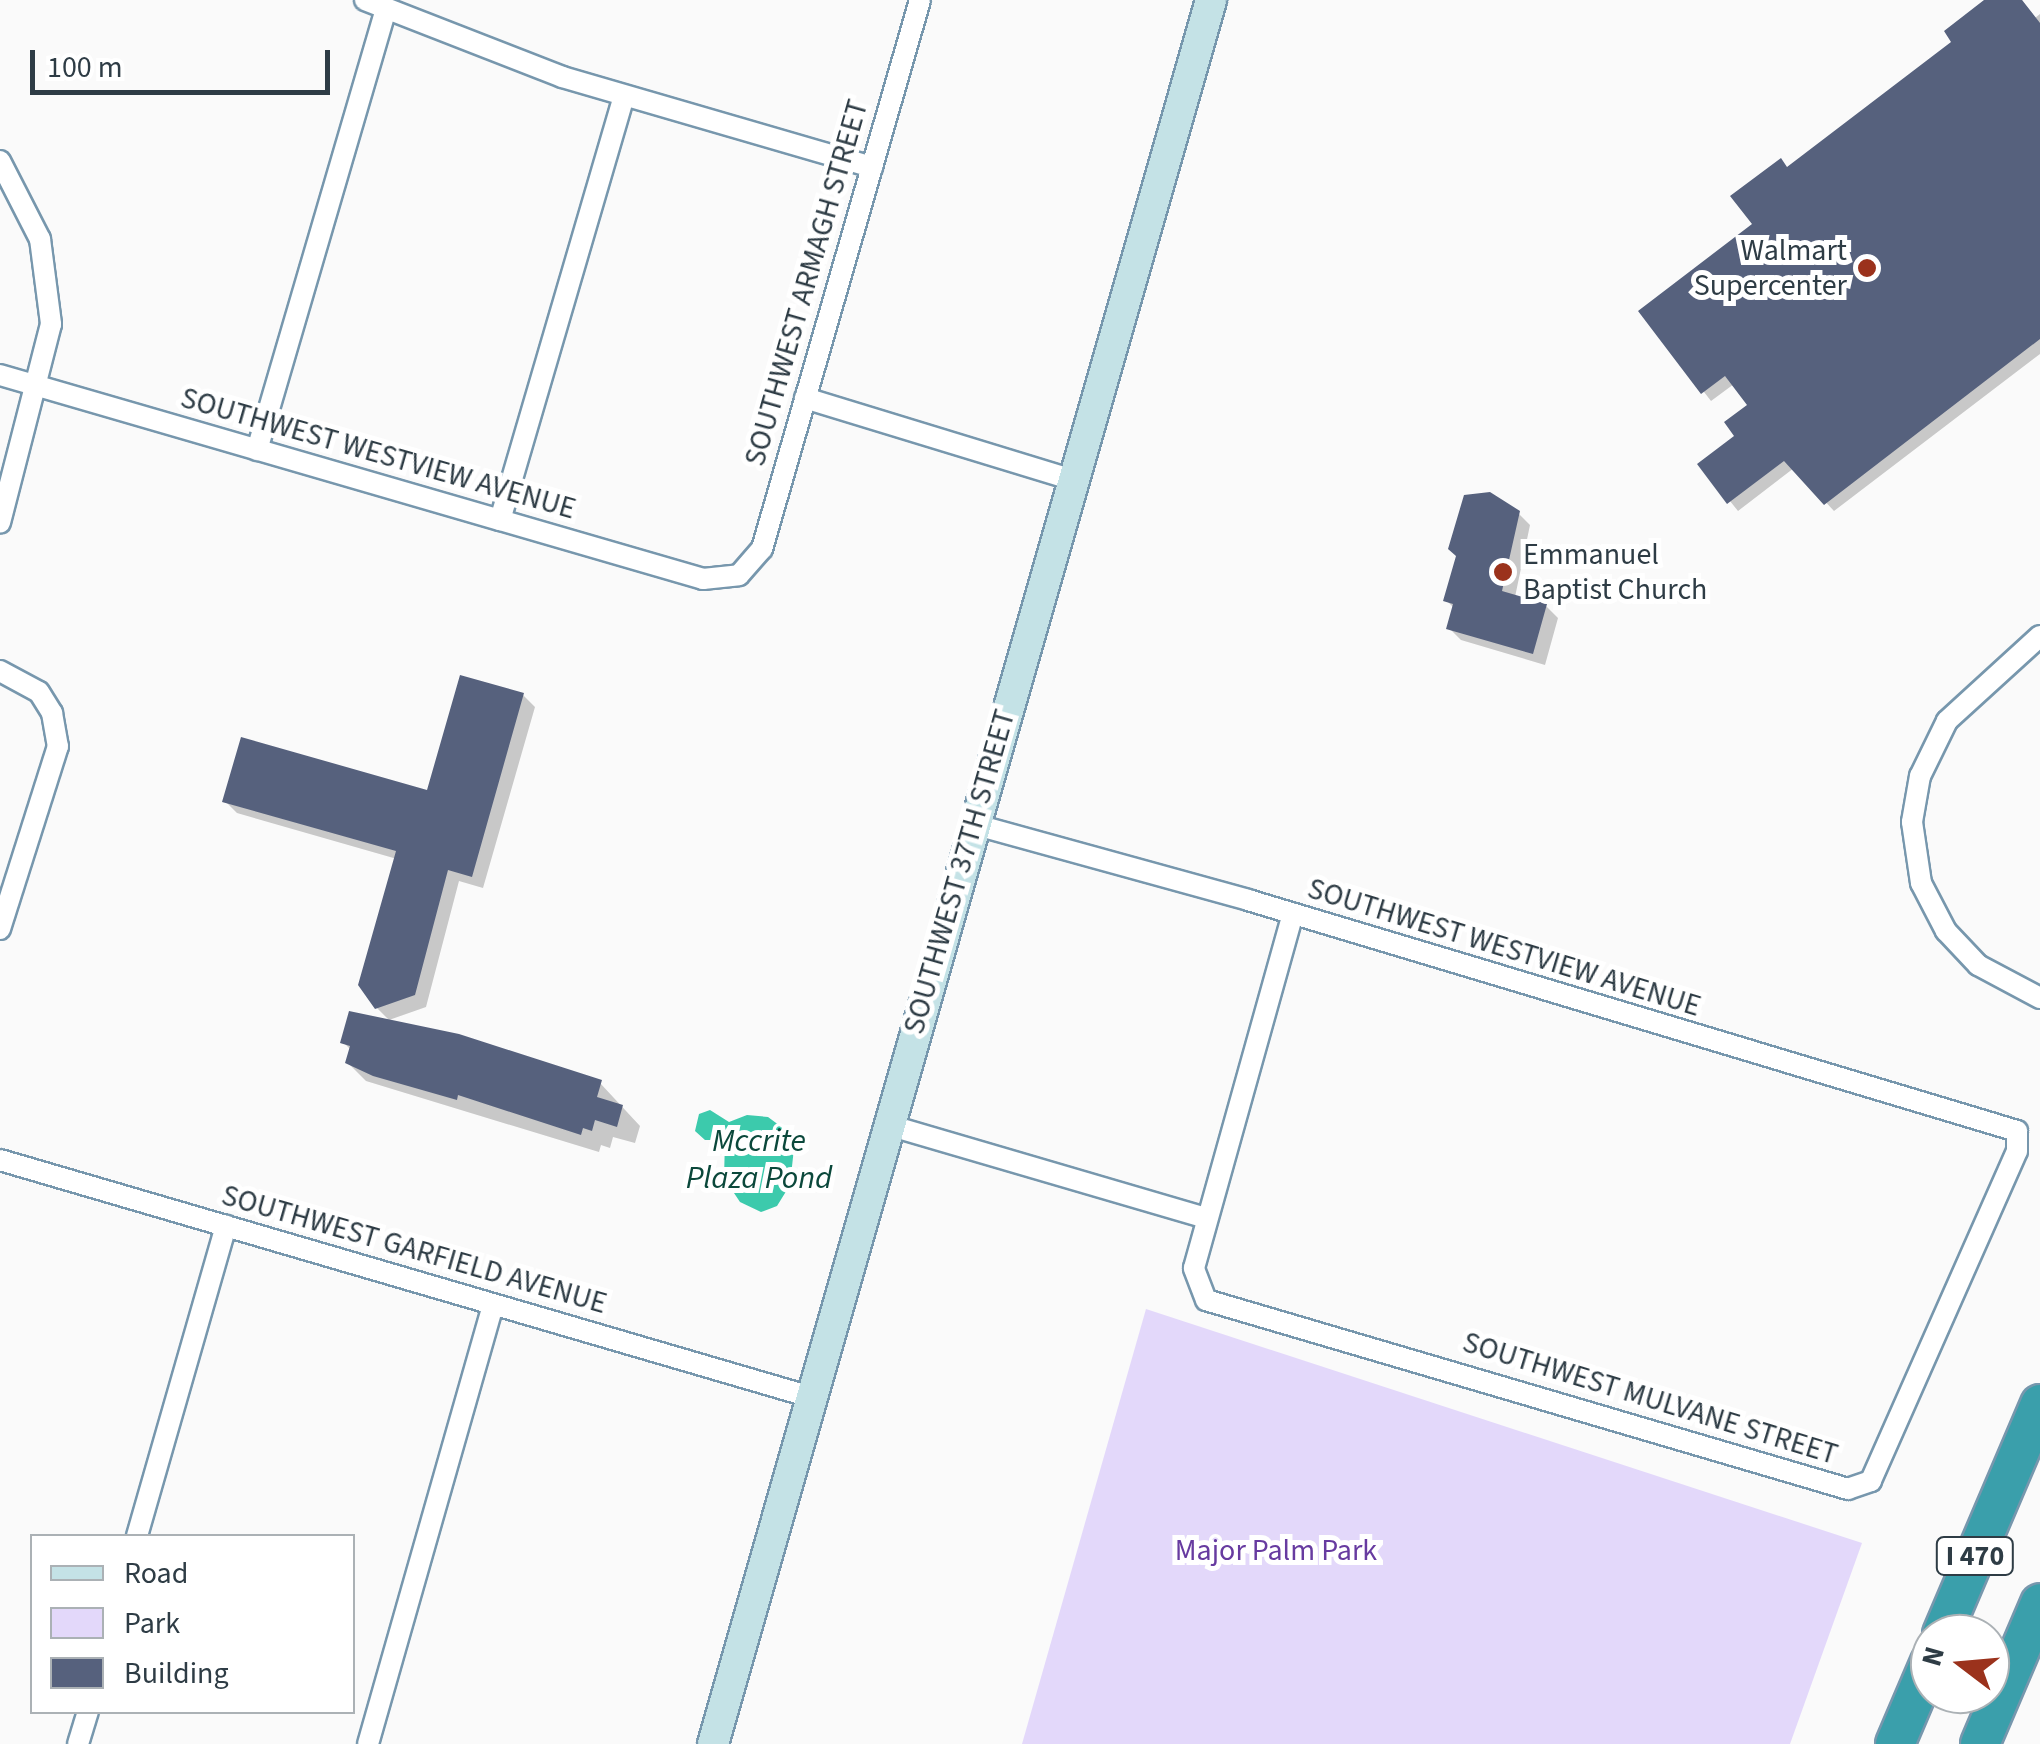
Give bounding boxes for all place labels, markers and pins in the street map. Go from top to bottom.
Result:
place label: Walmart Supercenter [1694,233,1847,304]
marker: Walmart Supercenter [1856,257,1878,279]
place label: Emmanuel Baptist Church [1523,537,1707,608]
marker: Emmanuel Baptist Church [1492,561,1514,583]

